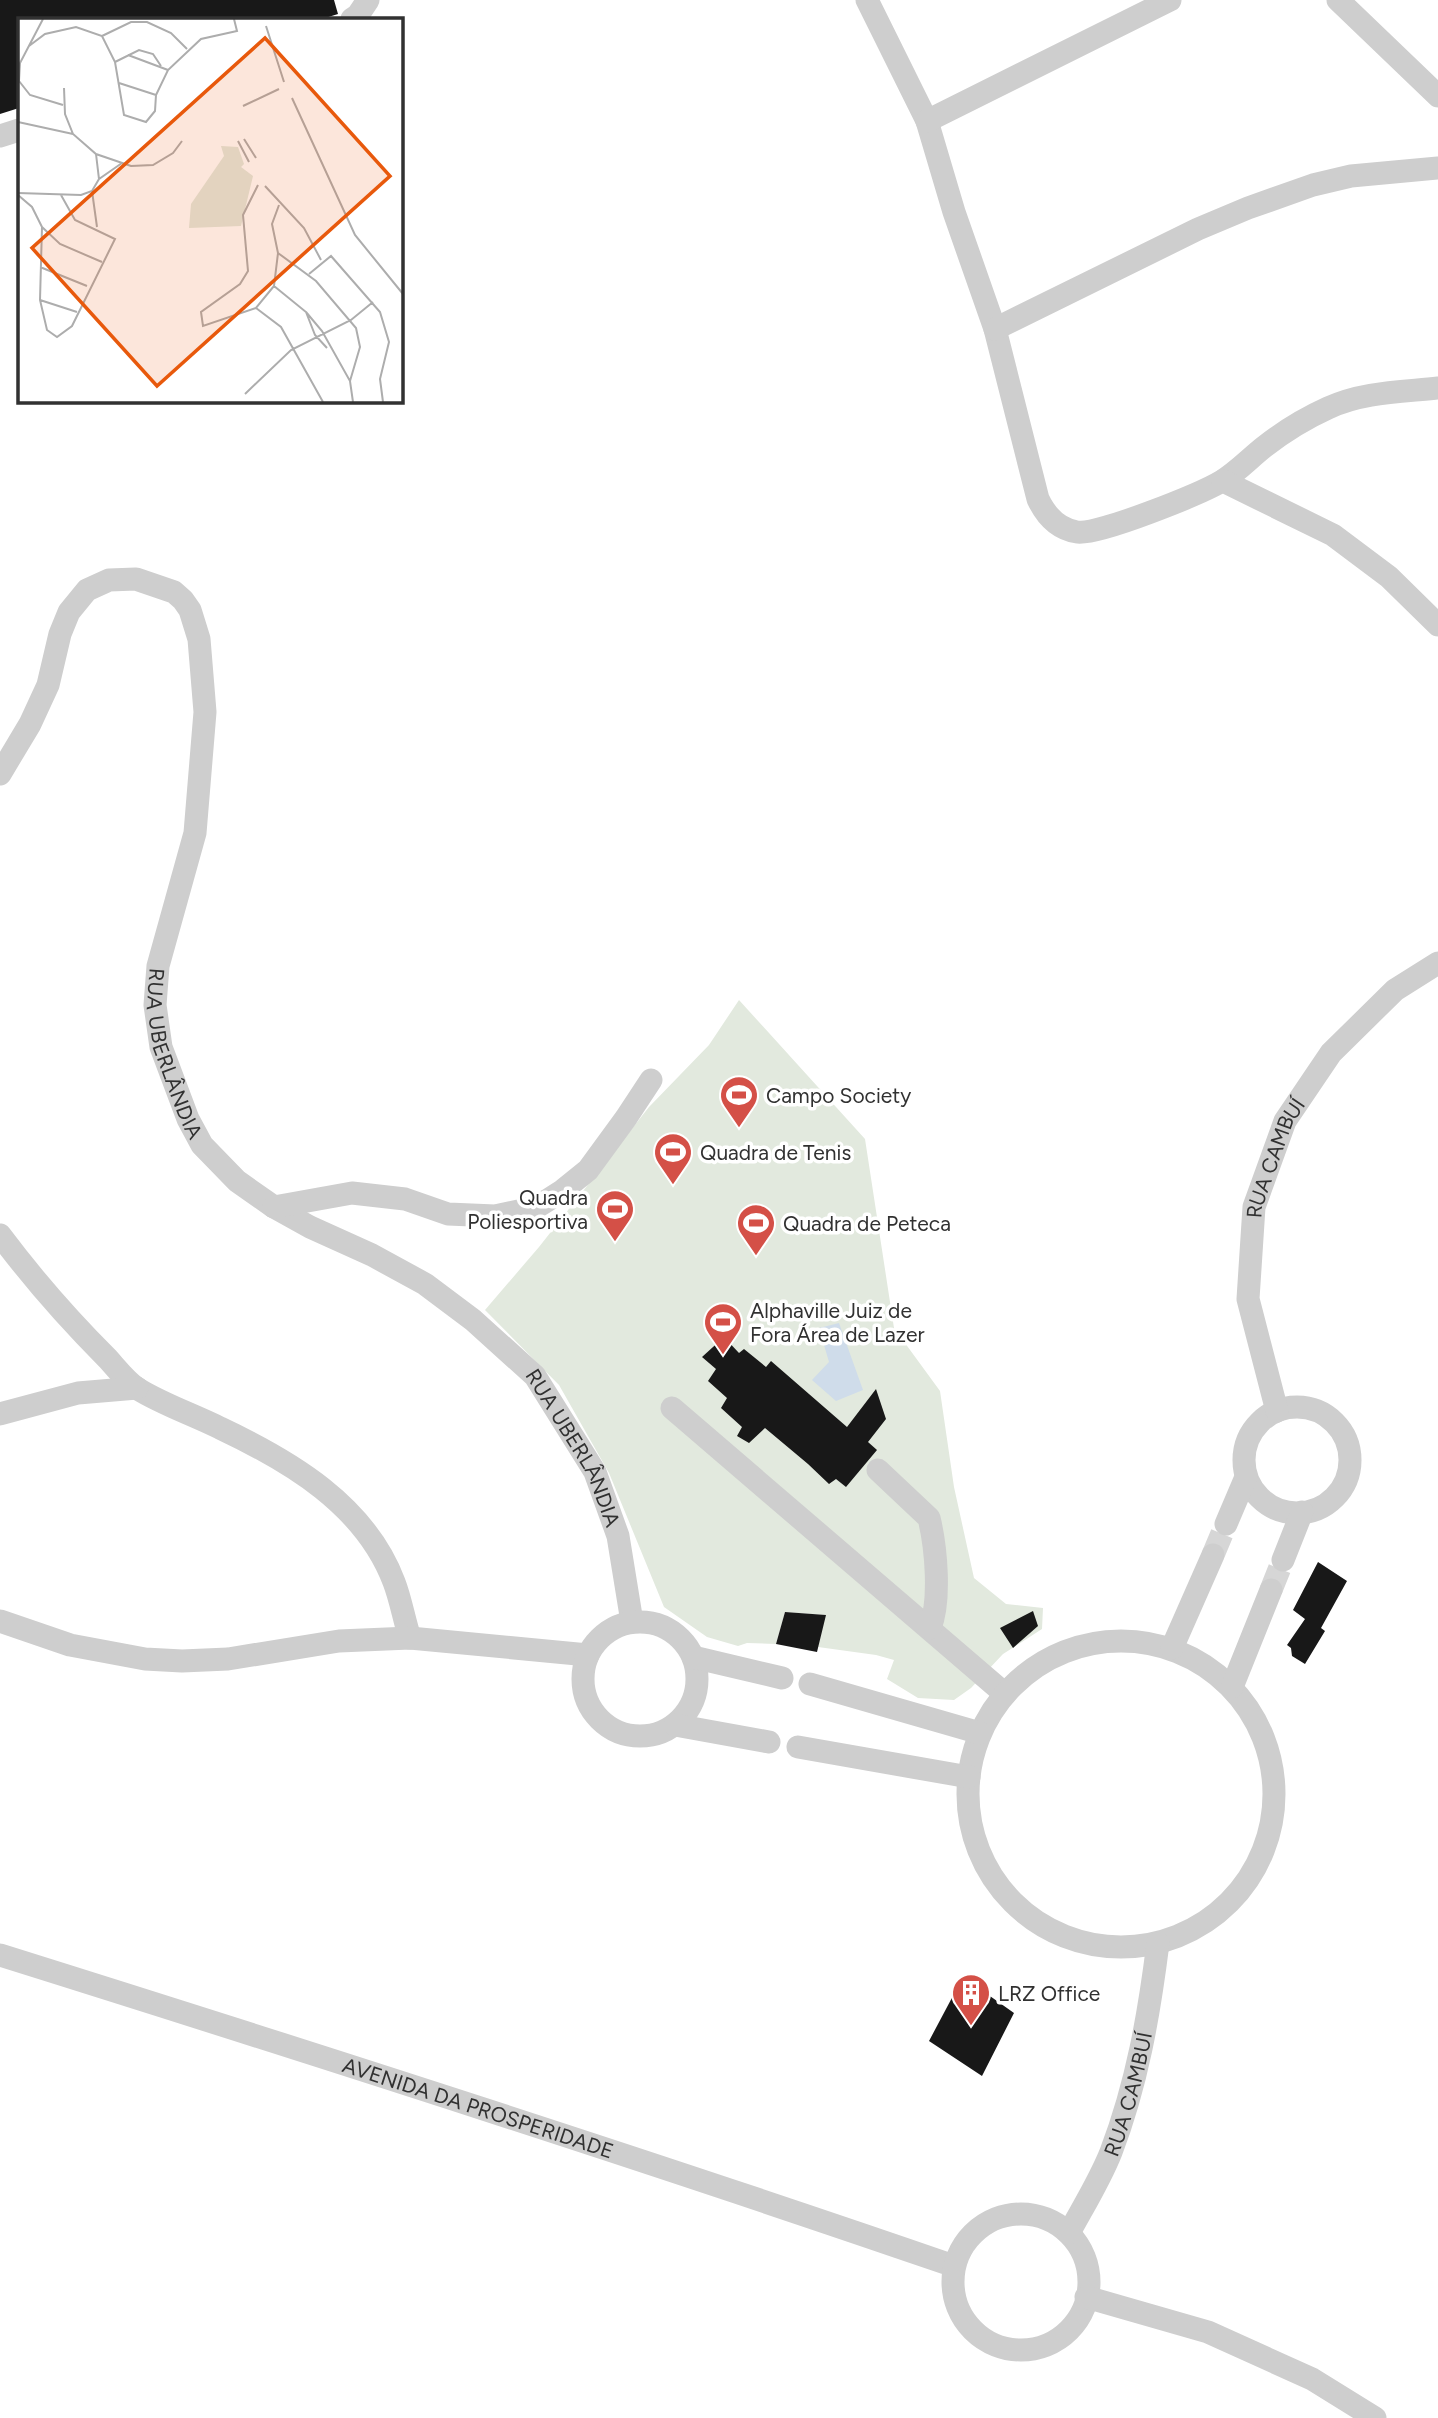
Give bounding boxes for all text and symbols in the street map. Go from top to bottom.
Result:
inset map [18,18,402,402]
street label: RUA UBERLÂNDIA [142,967,209,1143]
sports icon: Campo Society [718,1074,760,1129]
place label: Campo Society [766,1083,911,1108]
street label: RUA CAMBUÍ [1241,1092,1310,1219]
sports icon: Quadra de Tenis [652,1131,694,1186]
place label: Quadra de Tenis [700,1140,851,1165]
place label: Quadra Poliesportiva [467,1185,588,1234]
sports icon: Quadra Poliesportiva [594,1188,636,1243]
sports icon: Quadra de Peteca [735,1202,777,1257]
place label: Quadra de Peteca [783,1211,951,1236]
place label: Alphaville Juiz de Fora Área de Lazer [750,1298,925,1347]
sports icon: Alphaville Juiz de Fora Área de Lazer [702,1301,744,1356]
street label: RUA UBERLÂNDIA [521,1364,626,1530]
building icon: LRZ Office [950,1972,992,2027]
place label: LRZ Office [998,1981,1100,2006]
street label: RUA CAMBUÍ [1098,2028,1157,2159]
street label: AVENIDA DA PROSPERIDADE [340,2052,617,2163]

